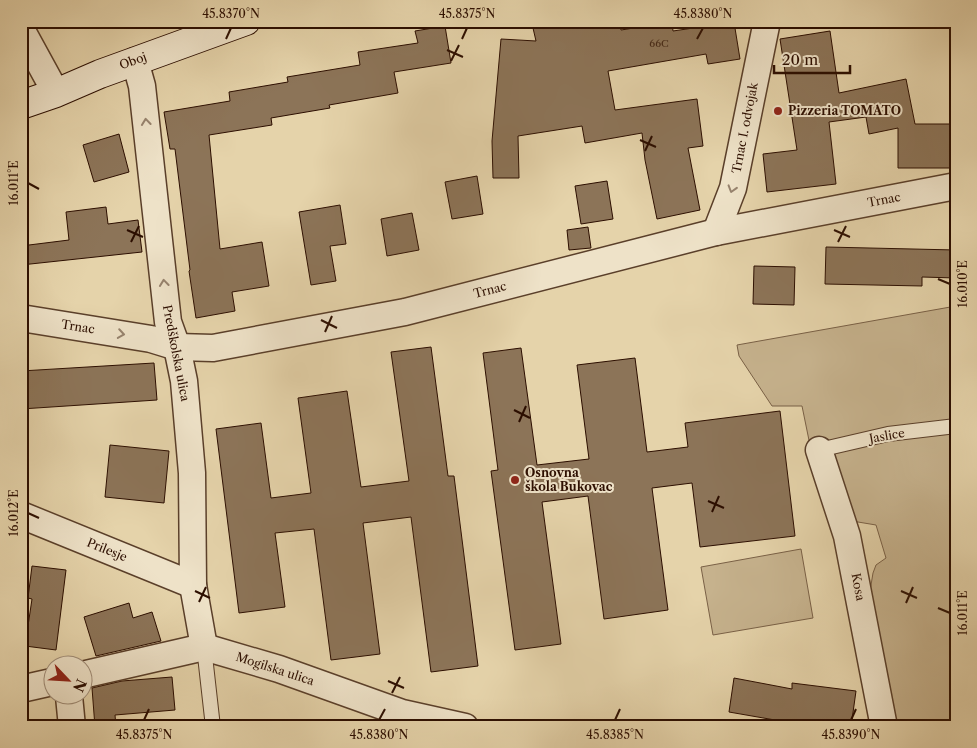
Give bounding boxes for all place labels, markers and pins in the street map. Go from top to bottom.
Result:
place label: Pizzeria TOMATO [788,103,901,118]
marker: Pizzeria TOMATO [772,105,784,117]
place label: Osnovna škola Bukovac [525,465,613,494]
marker: Osnovna škola Bukovac [509,474,521,486]

